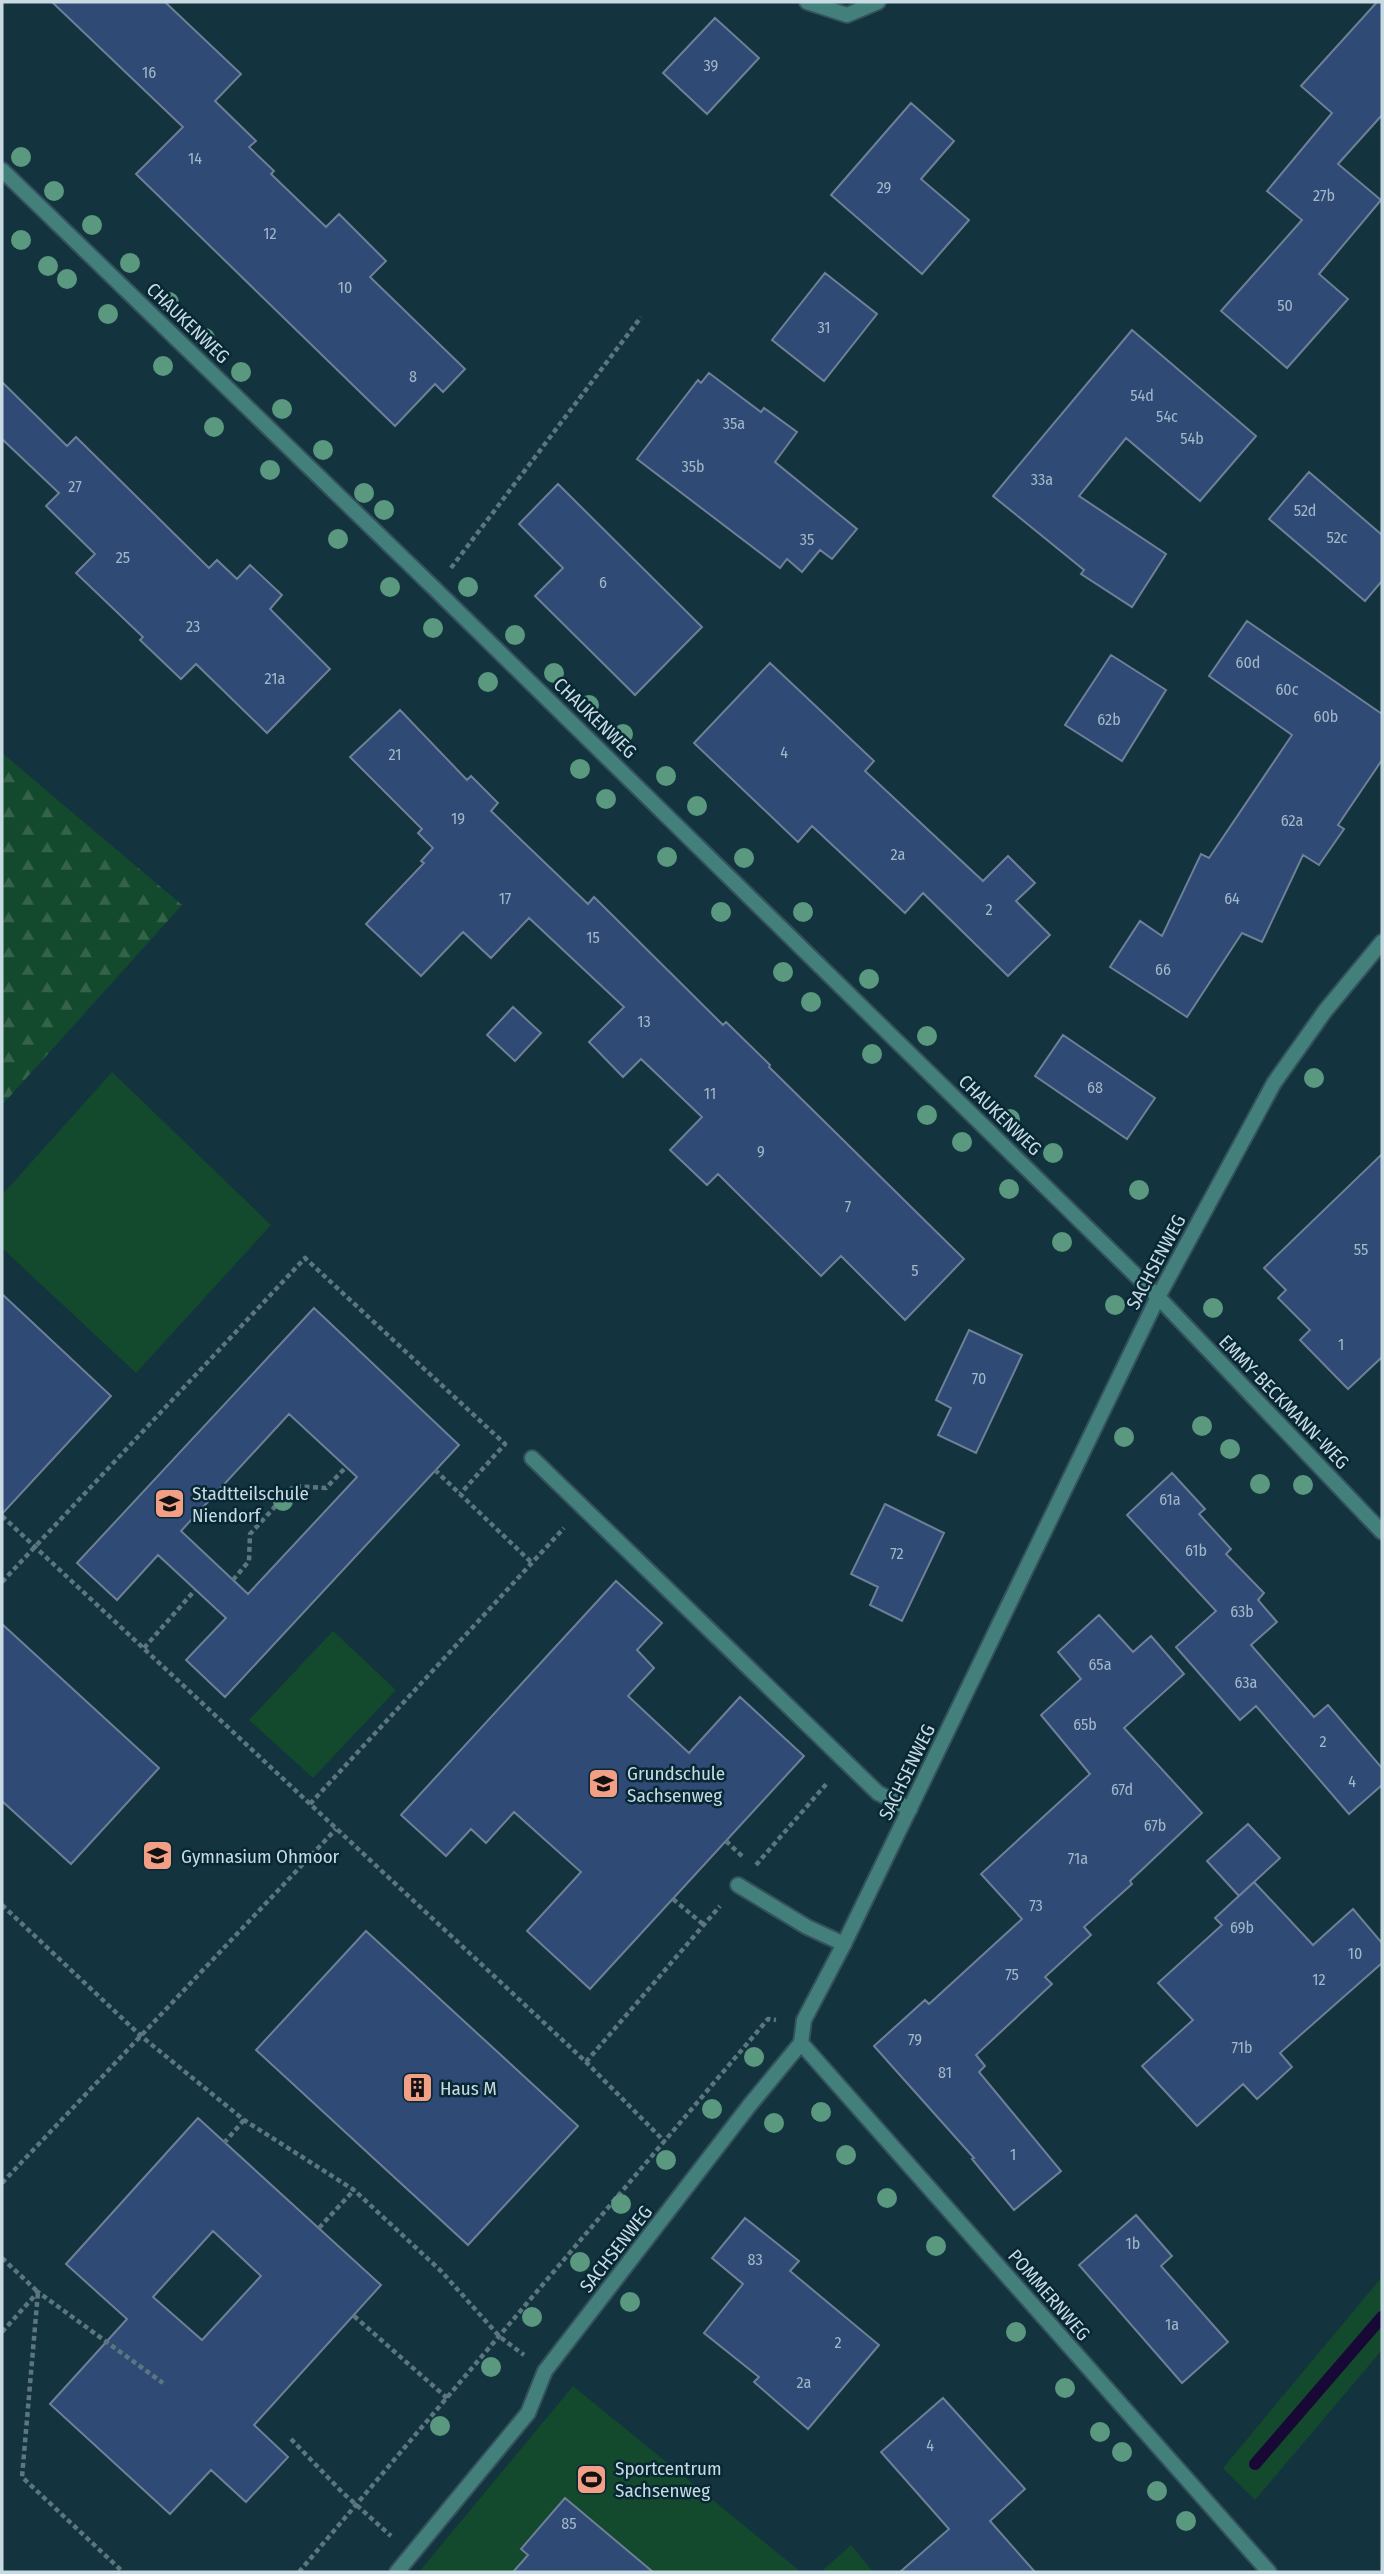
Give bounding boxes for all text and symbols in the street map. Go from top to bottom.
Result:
house number: 39 [704,56,719,75]
house number: 16 [142,63,156,82]
house number: 14 [188,149,202,168]
house number: 29 [877,178,892,197]
house number: 27b [1313,186,1335,205]
house number: 12 [263,224,277,243]
street label: CHAUKENWEG [142,278,234,368]
house number: 10 [338,278,352,297]
house number: 50 [1277,296,1293,315]
house number: 31 [817,318,831,337]
house number: 8 [409,367,417,386]
house number: 54d [1130,386,1154,405]
house number: 54c [1156,407,1178,426]
house number: 35a [723,414,745,433]
house number: 54b [1180,429,1204,448]
house number: 35b [681,457,705,476]
house number: 33a [1031,470,1053,489]
house number: 27 [68,477,82,496]
house number: 52d [1294,501,1316,520]
house number: 52c [1327,528,1348,547]
house number: 35 [800,530,814,549]
house number: 25 [116,548,130,567]
house number: 6 [599,573,607,592]
house number: 23 [186,617,200,636]
house number: 60d [1236,653,1260,672]
house number: 21a [265,669,286,688]
street label: CHAUKENWEG [549,673,641,763]
house number: 60c [1275,680,1299,699]
house number: 60b [1314,707,1338,726]
house number: 62b [1097,710,1121,729]
house number: 4 [780,743,788,762]
house number: 21 [389,745,401,764]
house number: 19 [451,809,465,828]
house number: 62a [1281,811,1303,830]
house number: 2a [891,845,906,864]
house number: 17 [499,889,512,908]
house number: 64 [1224,889,1240,908]
house number: 2 [985,900,993,919]
house number: 15 [586,928,600,947]
house number: 66 [1155,960,1171,979]
house number: 13 [637,1012,651,1031]
street label: CHAUKENWEG [954,1070,1046,1160]
house number: 68 [1087,1078,1103,1097]
house number: 11 [704,1084,716,1103]
house number: 9 [757,1142,765,1161]
house number: 7 [845,1197,852,1216]
street label: SACHSENWEG [1121,1211,1191,1313]
house number: 55 [1354,1240,1368,1259]
house number: 5 [911,1261,919,1280]
street label: EMMY-BECKMANN-WEG [1214,1330,1354,1474]
house number: 1 [1338,1335,1344,1354]
house number: 70 [972,1369,986,1388]
place label: Stadtteilschule Niendorf [192,1482,309,1527]
school or university icon: Stadtteilschule Niendorf [152,1487,186,1521]
house number: 61a [1159,1490,1181,1509]
house number: 61b [1185,1541,1207,1560]
house number: 72 [890,1544,904,1563]
house number: 63b [1230,1602,1254,1621]
house number: 65a [1088,1655,1112,1674]
house number: 63a [1235,1673,1258,1692]
house number: 65b [1073,1715,1097,1734]
street label: SACHSENWEG [874,1720,940,1824]
house number: 2 [1319,1732,1327,1751]
place label: Grundschule Sachsenweg [627,1762,725,1807]
school or university icon: Grundschule Sachsenweg [587,1767,621,1801]
house number: 4 [1348,1772,1356,1791]
house number: 67d [1111,1780,1133,1799]
house number: 67b [1144,1816,1166,1835]
school or university icon: Gymnasium Ohmoor [141,1839,175,1873]
place label: Gymnasium Ohmoor [181,1845,340,1868]
house number: 71a [1068,1849,1088,1868]
house number: 73 [1029,1896,1043,1915]
house number: 69b [1230,1918,1254,1937]
house number: 10 [1348,1944,1362,1963]
house number: 75 [1005,1965,1019,1984]
house number: 12 [1312,1970,1326,1989]
house number: 79 [908,2030,922,2049]
house number: 71b [1231,2038,1253,2057]
house number: 81 [938,2063,952,2082]
building icon: Haus M [400,2071,434,2105]
place label: Haus M [440,2077,497,2100]
house number: 1 [1010,2145,1016,2164]
street label: SACHSENWEG [575,2201,657,2297]
house number: 1b [1126,2234,1140,2253]
street label: POMMERNWEG [1003,2245,1095,2345]
house number: 83 [747,2250,763,2269]
house number: 1a [1165,2315,1179,2334]
house number: 2 [834,2333,842,2352]
house number: 2a [797,2373,812,2392]
house number: 4 [926,2436,934,2455]
place label: Sportcentrum Sachsenweg [615,2457,722,2502]
sports icon: Sportcentrum Sachsenweg [575,2462,609,2496]
house number: 85 [561,2514,577,2533]

